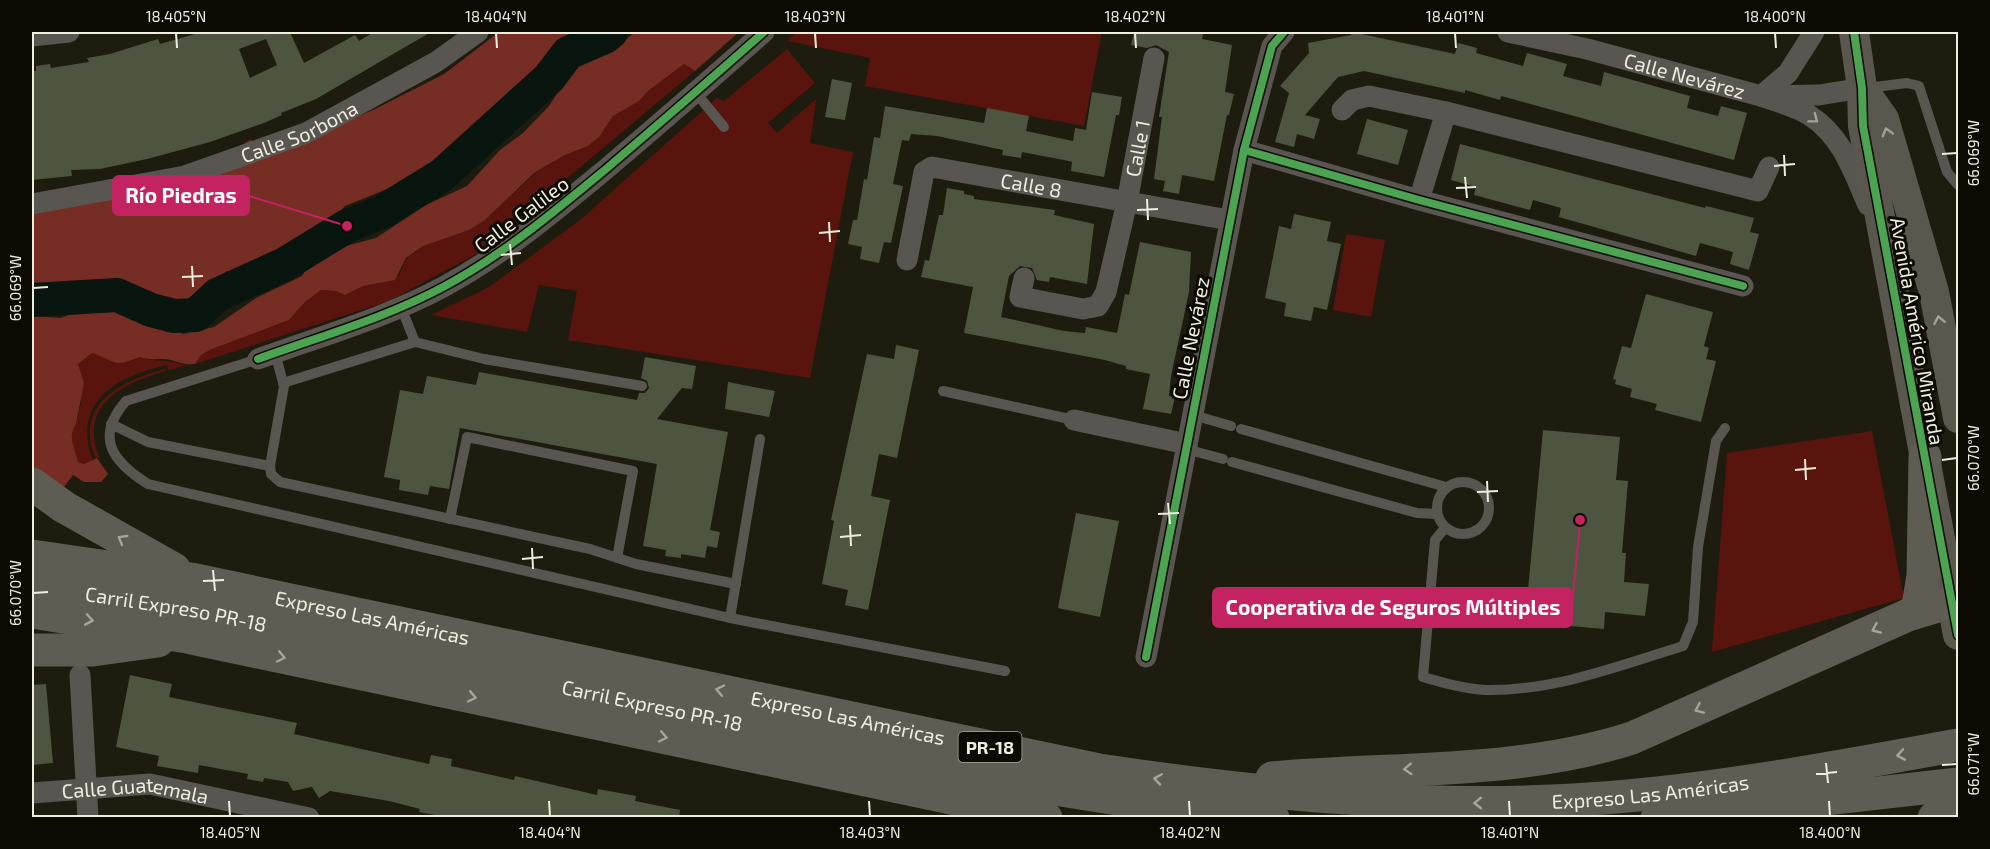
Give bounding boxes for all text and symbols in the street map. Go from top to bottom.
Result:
text: 18.405°N [146,7,206,25]
text: 18.404°N [465,7,527,25]
text: 18.403°N [784,7,846,25]
text: 18.402°N [1104,7,1166,25]
text: 18.401°N [1426,7,1484,25]
text: 18.400°N [1744,7,1806,25]
street label: Calle Nevárez [1621,48,1748,103]
street label: Calle Sorbona [237,95,362,167]
one-way arrow [1807,112,1818,123]
street label: Calle 1 [1120,118,1154,179]
text: 66.069°W [1964,120,1982,186]
one-way arrow [1882,127,1894,138]
street label: Calle 8 [999,168,1064,202]
street label: Calle Galileo [469,171,573,257]
callout: Río Piedras [113,176,249,215]
text: Río Piedras [125,182,237,207]
street label: Avenida Américo Miranda [1886,215,1950,447]
text: 66.069°W [6,255,24,321]
street label: Calle Nevárez [1166,275,1214,401]
one-way arrow [1933,315,1946,325]
text: 66.070°W [1964,425,1982,491]
one-way arrow [118,535,129,547]
text: 66.070°W [6,560,24,626]
street label: Carril Expreso PR-18 [84,581,269,636]
street label: Expreso Las Américas [273,585,472,649]
callout: Cooperativa de Seguros Múltiples [1213,588,1572,627]
text: Cooperativa de Seguros Múltiples [1226,594,1560,619]
one-way arrow [84,613,94,626]
one-way arrow [1872,621,1883,633]
one-way arrow [276,650,286,663]
street label: Carril Expreso PR-18 [560,674,745,735]
one-way arrow [716,684,726,697]
street label: Expreso Las Américas [749,685,947,749]
one-way arrow [466,690,476,703]
one-way arrow [1694,702,1705,714]
one-way arrow [657,730,667,743]
road number: PR-18 [958,732,1022,762]
text: 66.071°W [1964,733,1982,795]
one-way arrow [1896,748,1906,761]
one-way arrow [1403,762,1412,775]
street label: Expreso Las Américas [1551,769,1750,813]
street label: Calle Guatemala [61,772,211,808]
one-way arrow [1154,773,1163,785]
one-way arrow [1474,796,1483,809]
text: 18.405°N [200,823,260,841]
text: 18.404°N [519,823,581,841]
text: 18.403°N [839,823,901,841]
text: 18.402°N [1159,823,1221,841]
text: 18.401°N [1481,823,1539,841]
text: 18.400°N [1799,823,1861,841]

